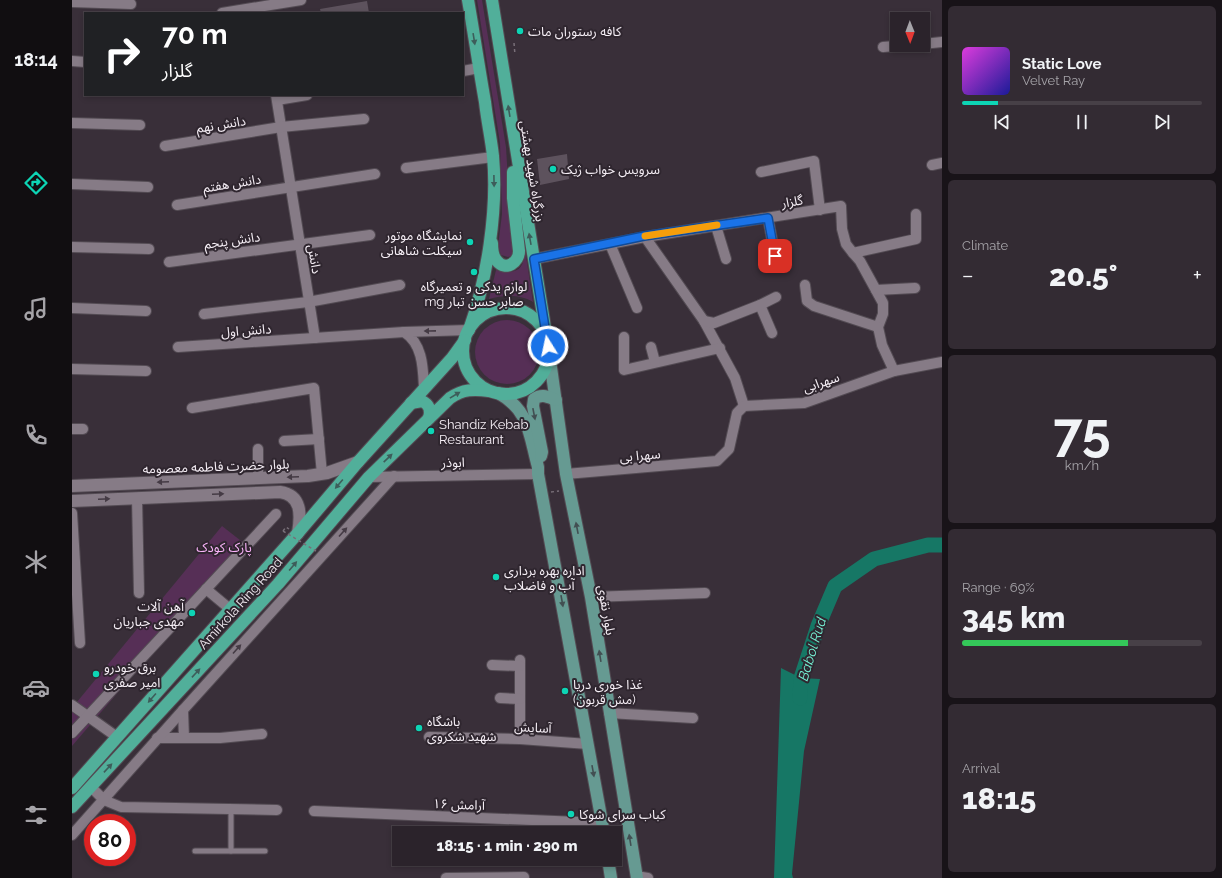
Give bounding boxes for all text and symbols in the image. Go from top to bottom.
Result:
north arrow [890,12,930,52]
map controls [890,12,930,52]
text: 70 m [162,18,228,51]
place label: کافه رستوران مات [528,24,622,40]
marker: کافه رستوران مات [515,26,525,36]
icon: right [96,28,148,80]
one-way arrow [472,32,478,45]
text: 18:14 [14,49,58,70]
text: Static Love [1022,55,1101,73]
text: گلزار [162,60,192,81]
text: Velvet Ray [1022,73,1085,88]
one-way arrow [506,104,512,117]
icon: previous [991,111,1013,133]
icon: pause [1071,111,1093,133]
icon: next [1151,111,1173,133]
street label: دانش نهم [195,113,247,139]
street label: بزرگراه شهید بهشتی [516,119,548,223]
place label: سرویس خواب ژیک [561,162,660,178]
marker: سرویس خواب ژیک [548,164,558,174]
icon: directions [22,169,50,197]
street label: دانش هفتم [202,171,263,198]
one-way arrow [491,175,497,188]
street label: گلزار [779,192,805,211]
place label: نمایشگاه موتور سیکلت شاهانی [381,228,462,259]
street label: دانش پنجم [203,229,262,255]
one-way arrow [527,233,533,245]
marker: نمایشگاه موتور سیکلت شاهانی [465,237,475,247]
text: Climate [962,238,1008,253]
pin [758,239,792,273]
street label: دانش [304,243,324,275]
icon: arrive [764,245,786,267]
text: 20.5° [1049,258,1118,293]
text: − [962,262,974,288]
text: + [1193,262,1202,288]
marker: لوازم یدکی و تعمیرگاه mg صابر حسن تبار [469,267,479,277]
place label: لوازم یدکی و تعمیرگاه mg صابر حسن تبار [421,279,527,310]
icon: music [22,295,50,323]
street label: دانش اول [220,321,272,341]
position arrow [527,325,569,367]
one-way arrow [423,328,436,334]
street label: سهرابی [801,369,842,397]
one-way arrow [450,391,460,399]
text: 75 [1053,401,1111,462]
one-way arrow [532,408,538,420]
place label: Shandiz Kebab Restaurant [439,417,528,447]
icon: phone [22,421,50,449]
marker: Shandiz Kebab Restaurant [426,426,436,436]
street label: سهرا بی [619,446,661,466]
one-way arrow [383,453,393,463]
street label: ابوذر [440,455,465,470]
street label: بلوار حضرت فاطمه معصومه [142,456,290,477]
text: km/h [1065,458,1099,473]
one-way arrow [287,473,299,480]
one-way arrow [156,479,169,485]
one-way arrow [335,480,344,489]
one-way arrow [212,491,224,498]
one-way arrow [98,496,110,503]
one-way arrow [574,522,580,534]
one-way arrow [338,527,347,536]
park label: پارک کودک [196,540,252,557]
icon: climate [22,548,50,576]
street label: Amirkola Ring Road [195,555,285,652]
one-way arrow [288,561,297,572]
place label: اداره بهره برداری آب و فاضلاب [504,563,585,593]
marker: اداره بهره برداری آب و فاضلاب [491,572,501,582]
text: Range · 69% [962,580,1035,595]
street label: بلوار نقوی [594,584,618,637]
one-way arrow [559,595,565,608]
place label: آهن آلات مهدی جباریان [114,599,185,630]
text: 345 km [962,600,1065,635]
marker: آهن آلات مهدی جباریان [187,608,197,618]
water label: Babol Rud [795,615,829,683]
one-way arrow [232,644,242,654]
one-way arrow [597,650,603,662]
place label: برق خودرو امیر صفری [104,660,160,691]
one-way arrow [191,668,201,678]
marker: برق خودرو امیر صفری [91,669,101,679]
icon: car [22,674,50,702]
place label: غذا خوری دریا (مش قربون) [573,677,643,708]
marker: غذا خوری دریا (مش قربون) [560,686,570,696]
one-way arrow [147,693,156,703]
place label: باشگاه شهید شکروی [427,714,497,745]
street label: آسایش [514,719,553,737]
marker: باشگاه شهید شکروی [414,723,424,733]
text: Arrival [962,761,1000,776]
one-way arrow [103,763,112,773]
one-way arrow [590,765,596,777]
text: 18:15 [962,781,1036,816]
street label: آرامش ۱۶ [433,796,486,814]
icon: filters [22,801,50,829]
place label: کباب سرای شوکا [579,807,666,823]
marker: کباب سرای شوکا [566,809,576,819]
speed limit sign: 80 [84,814,136,866]
one-way arrow [627,833,633,846]
text: 18:15 · 1 min · 290 m [436,837,578,855]

